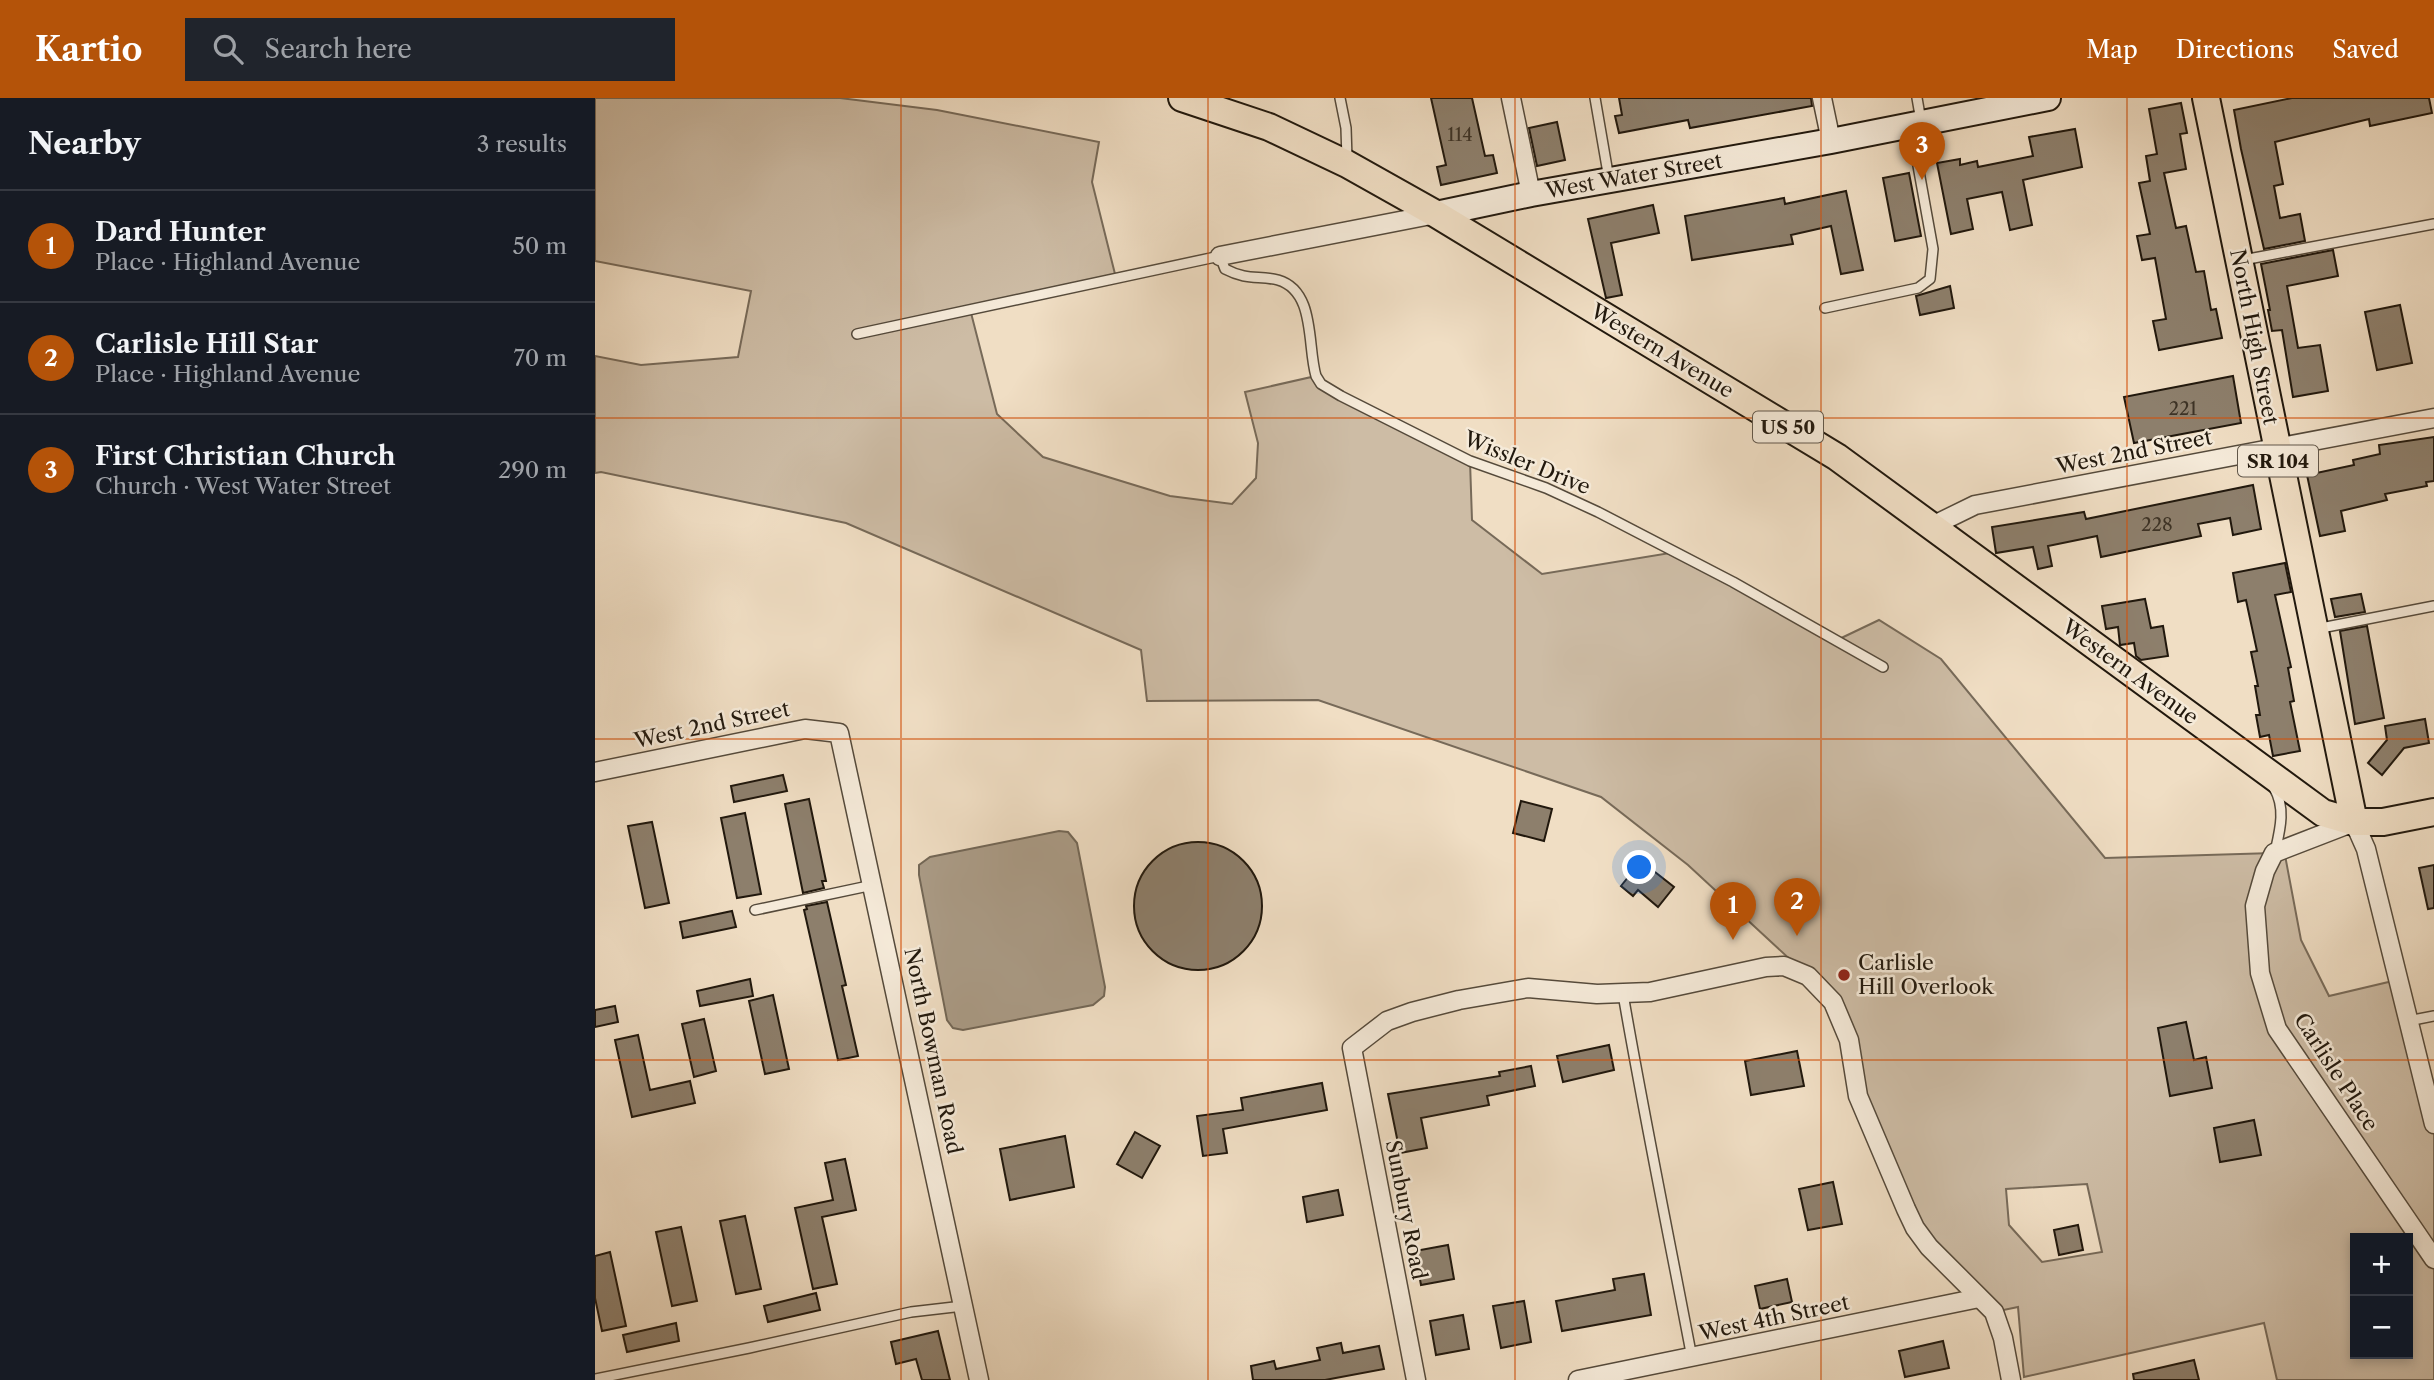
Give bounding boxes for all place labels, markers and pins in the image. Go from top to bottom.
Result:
pin: 3 [1899,122,1945,180]
pin: 2 [1774,878,1820,936]
pin: 1 [1710,882,1756,940]
place label: Carlisle Hill Overlook [1858,950,1994,999]
marker: Carlisle Hill Overlook [1836,967,1852,983]

